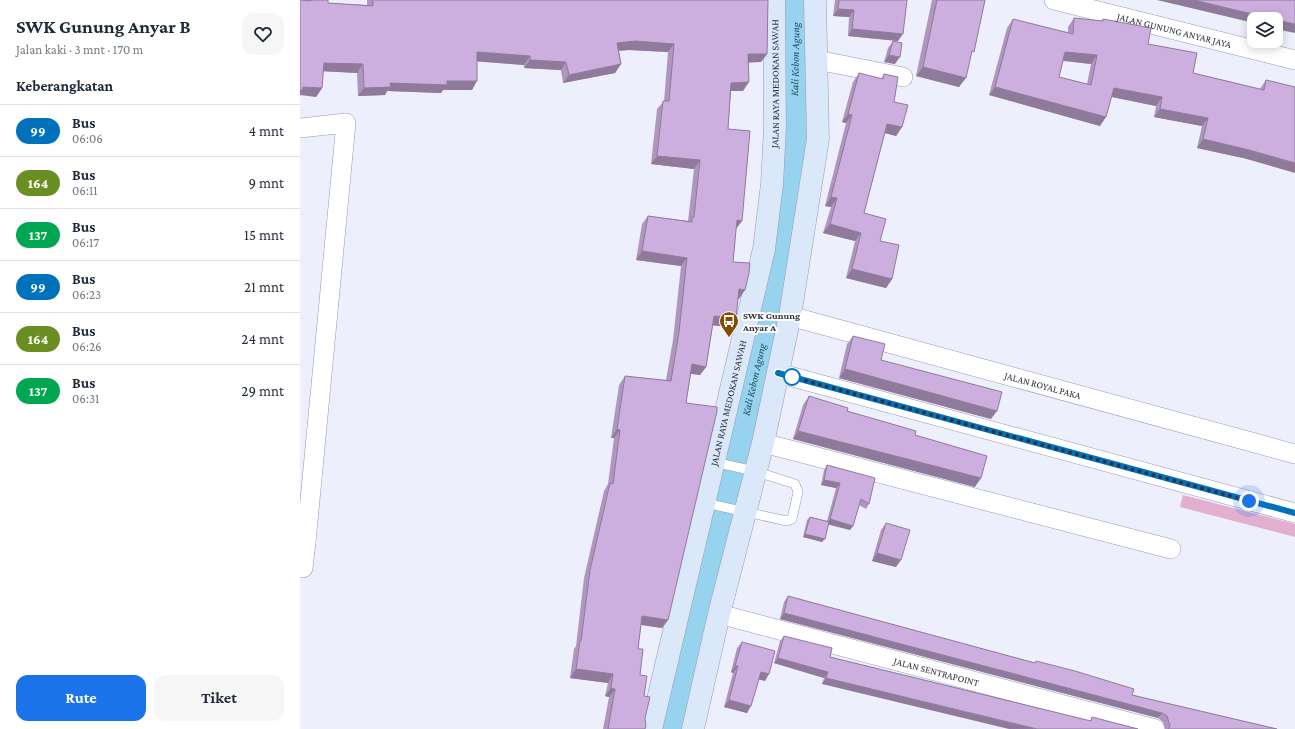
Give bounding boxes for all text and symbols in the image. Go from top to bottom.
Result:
street label: JALAN GUNUNG ANYAR JAYA [1115,10,1233,50]
map controls [1247,12,1283,48]
button: layers [1247,12,1283,48]
button: heart [242,13,284,55]
text: SWK Gunung Anyar B [16,16,191,37]
street label: JALAN RAYA MEDOKAN SAWAH [768,19,781,149]
water label: Kali Kebon Agung [788,21,803,96]
text: Jalan kaki · 3 mnt · 170 m [16,42,143,57]
text: Keberangkatan [16,78,113,94]
text: Bus [72,115,95,131]
text: 99 [30,123,46,139]
text: 4 mnt [248,123,284,139]
text: 06:06 [72,131,103,146]
text: Bus [72,167,95,183]
text: 164 [28,175,48,191]
text: 9 mnt [248,175,284,191]
text: 06:11 [72,183,98,198]
text: Bus [72,219,95,235]
text: 137 [29,227,47,243]
text: 15 mnt [244,227,284,243]
text: 06:17 [72,235,99,250]
text: Bus [72,271,95,287]
text: 99 [30,279,46,295]
text: 21 mnt [244,279,284,295]
text: 06:23 [72,287,101,302]
bus stop icon: SWK Gunung Anyar A [718,310,740,338]
place label: SWK Gunung Anyar A [742,310,800,333]
text: Bus [72,323,95,339]
text: 164 [28,331,48,347]
text: 24 mnt [241,331,284,347]
text: 06:26 [72,339,102,354]
street label: JALAN RAYA MEDOKAN SAWAH [707,339,748,468]
water label: Kali Kebon Agung [739,341,769,417]
unlabelled marker [783,368,801,386]
street label: JALAN ROYAL PAKA [1002,369,1082,401]
text: Bus [72,375,95,391]
text: 137 [29,383,47,399]
text: 29 mnt [241,383,284,399]
text: 06:31 [72,391,99,406]
your location [1239,491,1259,511]
street label: JALAN SENTRAPOINT [892,655,981,688]
button: Rute [16,675,146,721]
button: Tiket [154,675,284,721]

